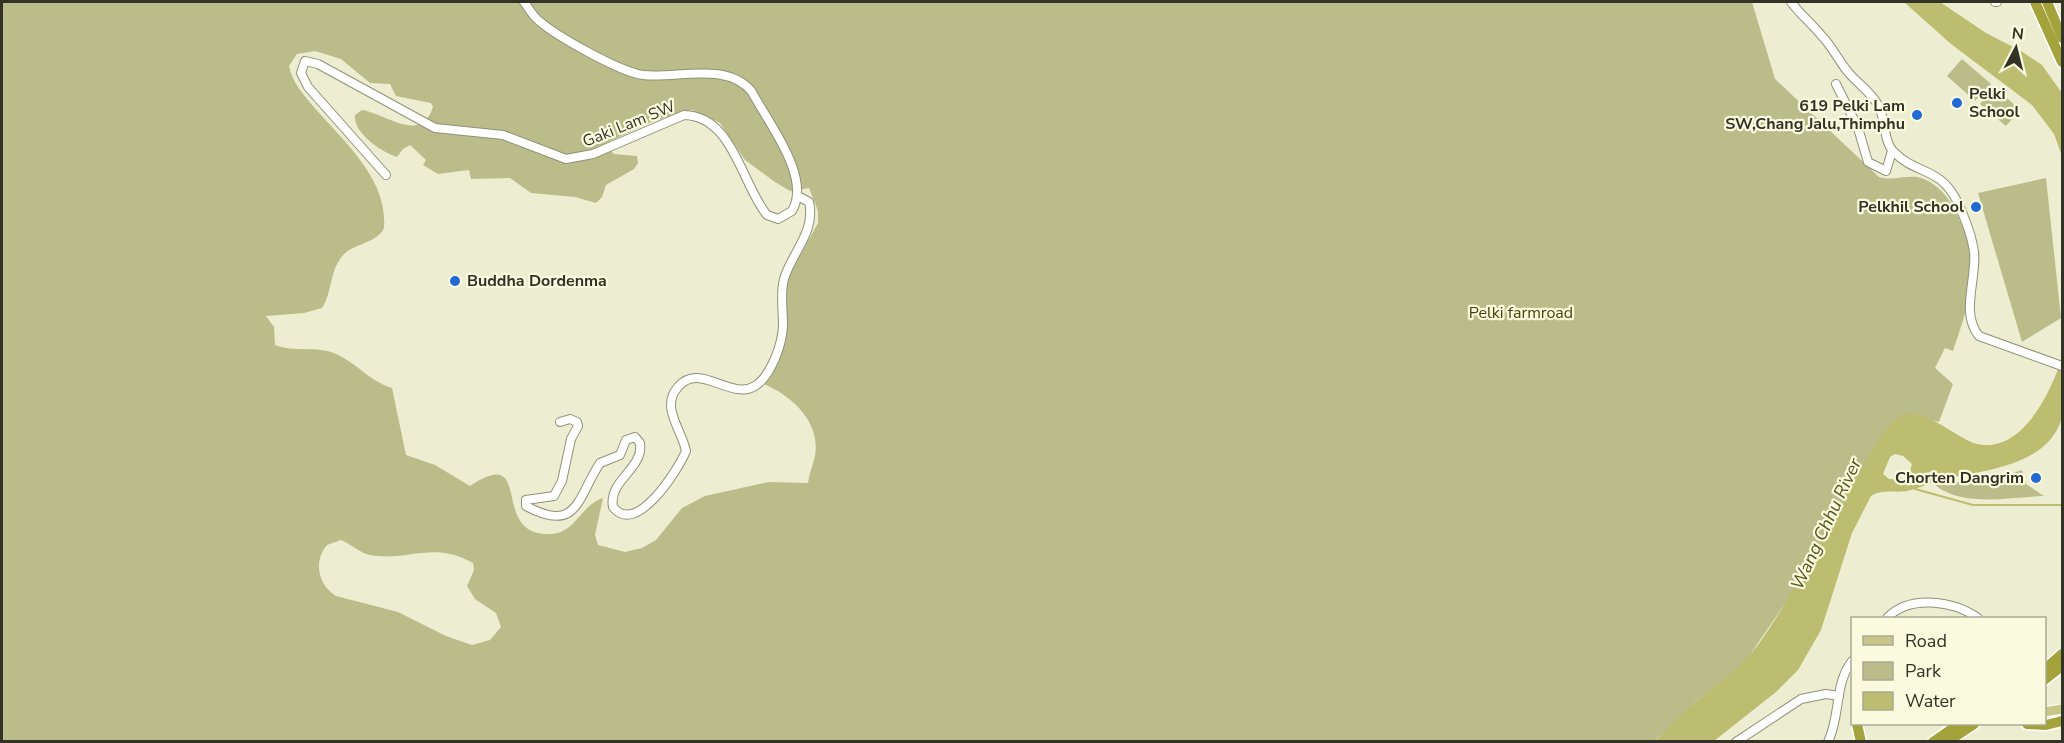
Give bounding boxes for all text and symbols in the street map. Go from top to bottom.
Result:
north arrow [1986,18,2046,78]
text: N [2010,22,2025,46]
place label: Pelki School [1969,83,2020,123]
street label: Gaki Lam SW [579,95,679,153]
place label: 619 Pelki Lam SW,Chang Jalu,Thimphu [1725,95,1905,135]
marker: Pelki School [1950,96,1964,110]
marker: 619 Pelki Lam SW,Chang Jalu,Thimphu [1910,108,1924,122]
place label: Pelkhil School [1858,196,1964,218]
marker: Pelkhil School [1969,200,1983,214]
place label: Buddha Dordenma [467,270,607,292]
marker: Buddha Dordenma [448,274,462,288]
park label: Pelki farmroad [1469,302,1573,324]
water label: Wang Chhu River [1785,454,1867,594]
place label: Chorten Dangrim [1895,467,2024,489]
marker: Chorten Dangrim [2029,471,2043,485]
legend [1851,617,2046,725]
text: Road [1905,629,1947,653]
text: Park [1905,659,1942,683]
text: Water [1905,689,1956,713]

